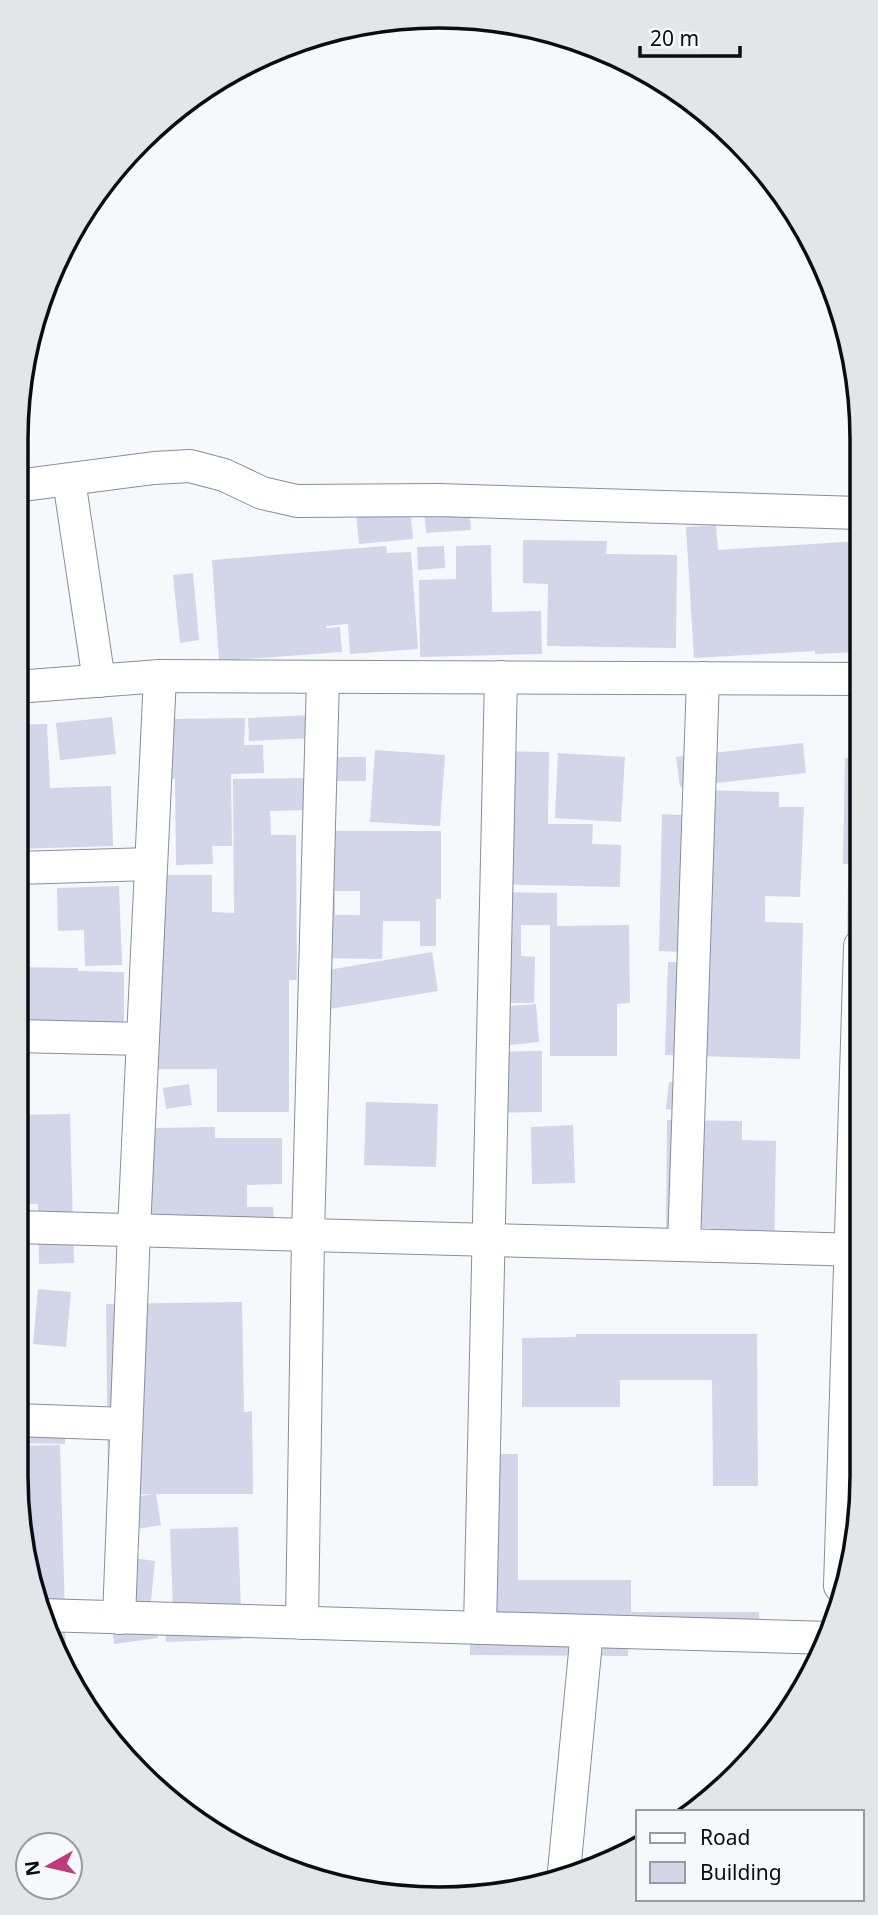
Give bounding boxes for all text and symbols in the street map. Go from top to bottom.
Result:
scale bar [640,14,740,58]
text: 20 m [650,24,699,52]
legend [636,1810,864,1901]
text: Road [700,1823,750,1851]
north arrow [14,1831,84,1901]
text: Building [700,1858,782,1886]
text: N [18,1859,46,1878]

